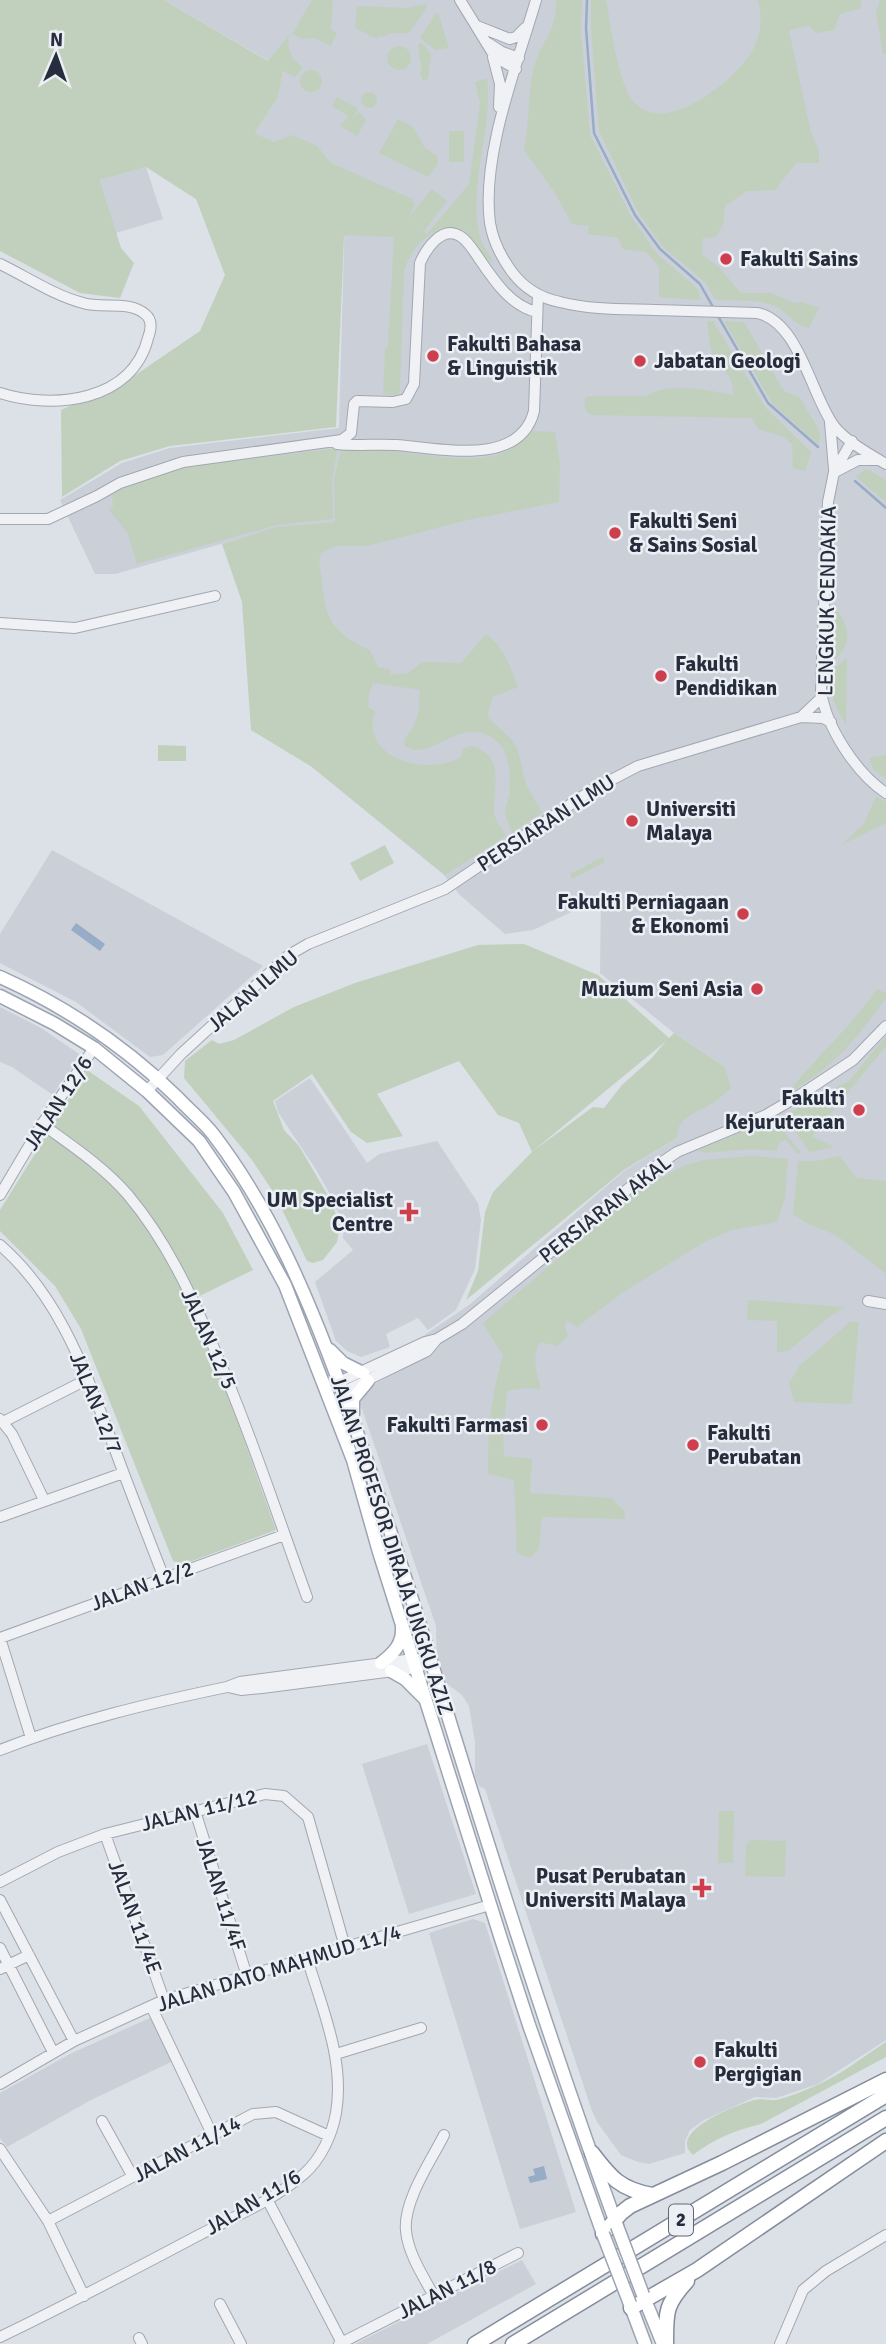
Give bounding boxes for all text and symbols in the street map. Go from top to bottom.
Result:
north arrow [21,21,91,91]
text: N [50,28,64,52]
place label: Fakulti Sains [740,246,858,272]
marker: Fakulti Sains [718,251,734,267]
place label: Fakulti Bahasa & Linguistik [447,331,582,381]
marker: Fakulti Bahasa & Linguistik [425,348,441,364]
place label: Jabatan Geologi [654,348,801,374]
marker: Jabatan Geologi [632,353,648,369]
street label: LENGKUK CENDAKIA [812,505,842,696]
place label: Fakulti Seni & Sains Sosial [629,508,758,558]
marker: Fakulti Seni & Sains Sosial [607,525,623,541]
place label: Fakulti Pendidikan [675,651,777,701]
marker: Fakulti Pendidikan [653,668,669,684]
street label: PERSIARAN ILMU [472,769,620,877]
place label: Universiti Malaya [646,796,736,846]
marker: Universiti Malaya [624,813,640,829]
place label: Fakulti Perniagaan & Ekonomi [557,889,729,939]
marker: Fakulti Perniagaan & Ekonomi [735,906,751,922]
street label: JALAN ILMU [202,944,304,1038]
place label: Muzium Seni Asia [581,976,743,1002]
marker: Muzium Seni Asia [749,981,765,997]
street label: JALAN 12/6 [18,1051,98,1155]
place label: Fakulti Kejuruteraan [725,1085,845,1135]
marker: Fakulti Kejuruteraan [851,1102,867,1118]
street label: PERSIARAN AKAL [534,1149,676,1269]
place label: UM Specialist Centre [266,1187,393,1237]
marker: UM Specialist Centre [399,1202,419,1222]
street label: JALAN 12/5 [175,1285,243,1393]
street label: JALAN 12/7 [64,1348,128,1458]
street label: JALAN PROFESOR DIRAJA UNGKU AZIZ [325,1372,459,1718]
place label: Fakulti Farmasi [387,1412,528,1438]
marker: Fakulti Farmasi [534,1417,550,1433]
place label: Fakulti Perubatan [707,1420,801,1470]
marker: Fakulti Perubatan [685,1437,701,1453]
street label: JALAN 12/2 [87,1555,197,1617]
street label: JALAN 11/12 [138,1783,260,1837]
street label: JALAN 11/4F [190,1834,252,1954]
street label: JALAN 11/4E [102,1857,168,1977]
place label: Pusat Perubatan Universiti Malaya [525,1863,686,1913]
marker: Pusat Perubatan Universiti Malaya [692,1878,712,1898]
street label: JALAN DATO MAHMUD 11/4 [154,1919,404,2017]
place label: Fakulti Pergigian [714,2037,802,2087]
marker: Fakulti Pergigian [692,2054,708,2070]
street label: JALAN 11/14 [129,2110,245,2188]
street label: JALAN 11/6 [200,2163,306,2241]
road number: 2 [669,2204,693,2236]
street label: JALAN 11/8 [393,2253,501,2325]

